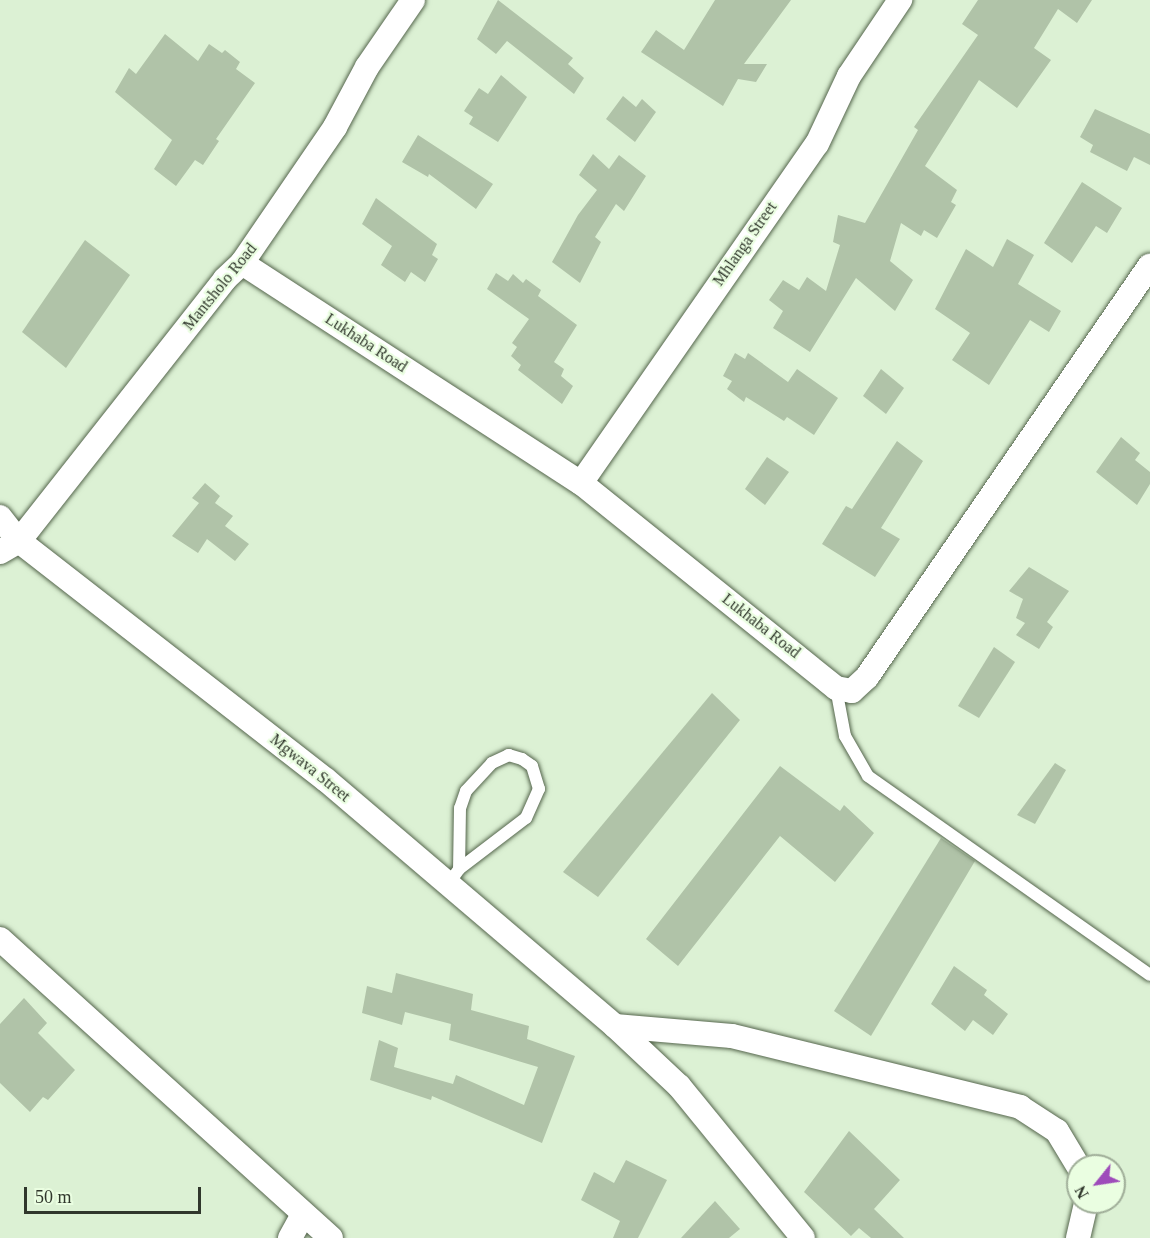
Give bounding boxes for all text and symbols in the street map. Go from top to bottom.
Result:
street label: Mhlanga Street [709,198,781,290]
street label: Mantsholo Road [179,240,261,334]
street label: Lukhaba Road [321,309,411,377]
street label: Lukhaba Road [718,590,804,662]
street label: Mgwava Street [266,730,354,806]
north arrow [1066,1154,1126,1214]
scale bar [27,1175,204,1213]
text: N [1071,1183,1092,1202]
text: 50 m [35,1187,72,1207]

